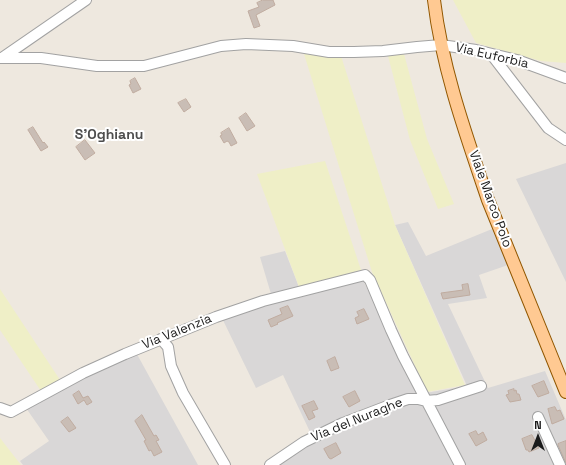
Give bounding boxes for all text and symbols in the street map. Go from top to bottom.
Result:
street label: Via Euforbia [454,40,530,72]
district label: S'Oghianu [75,127,143,143]
street label: Viale Marco Polo [465,148,515,250]
street label: Via Valenzia [140,311,214,353]
street label: Via del Nuraghe [309,395,405,445]
north arrow [518,417,558,457]
text: N [534,418,542,432]

